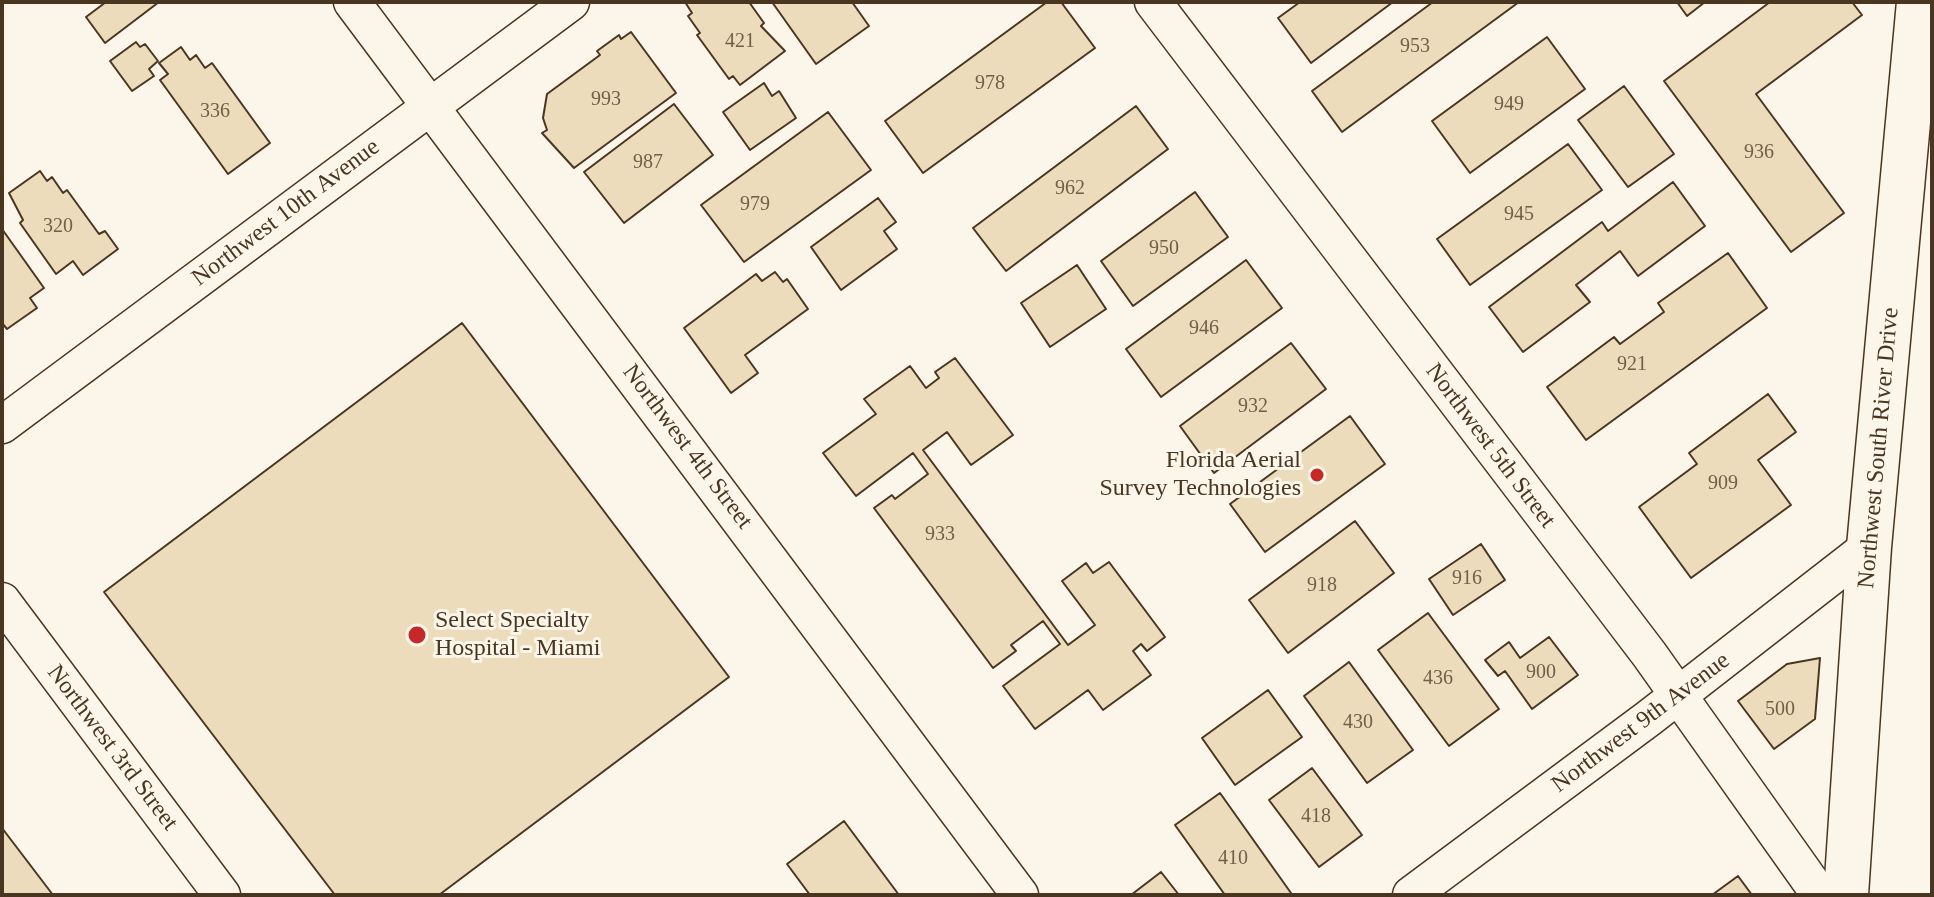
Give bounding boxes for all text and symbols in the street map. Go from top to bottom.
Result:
house number: 421 [725,30,755,54]
house number: 953 [1400,35,1430,59]
house number: 978 [975,72,1005,96]
house number: 993 [591,88,621,112]
house number: 949 [1494,93,1524,117]
house number: 336 [200,100,230,124]
street label: Northwest 10th Avenue [186,133,386,293]
house number: 936 [1744,141,1774,165]
house number: 987 [633,151,663,175]
house number: 962 [1055,177,1085,201]
house number: 979 [740,193,770,217]
house number: 945 [1504,203,1534,227]
house number: 320 [43,215,73,239]
house number: 950 [1149,237,1179,261]
street label: Northwest South River Drive [1852,306,1906,590]
house number: 946 [1189,317,1219,341]
house number: 921 [1617,353,1647,377]
street label: Northwest 5th Street [1419,358,1561,534]
street label: Northwest 4th Street [616,359,758,535]
house number: 932 [1238,395,1268,419]
place label: Florida Aerial Survey Technologies [1099,447,1301,503]
marker: Florida Aerial Survey Technologies [1308,466,1326,484]
house number: 909 [1708,472,1738,496]
house number: 933 [925,523,955,547]
house number: 916 [1452,567,1482,591]
house number: 918 [1307,574,1337,598]
place label: Select Specialty Hospital - Miami [435,607,600,663]
marker: Select Specialty Hospital - Miami [406,624,428,646]
street label: Northwest 9th Avenue [1546,647,1736,799]
street label: Northwest 3rd Street [40,659,184,837]
house number: 900 [1526,661,1556,685]
house number: 436 [1423,667,1453,691]
house number: 500 [1765,698,1795,722]
house number: 430 [1343,711,1373,735]
house number: 418 [1301,805,1331,829]
house number: 410 [1218,847,1248,871]

